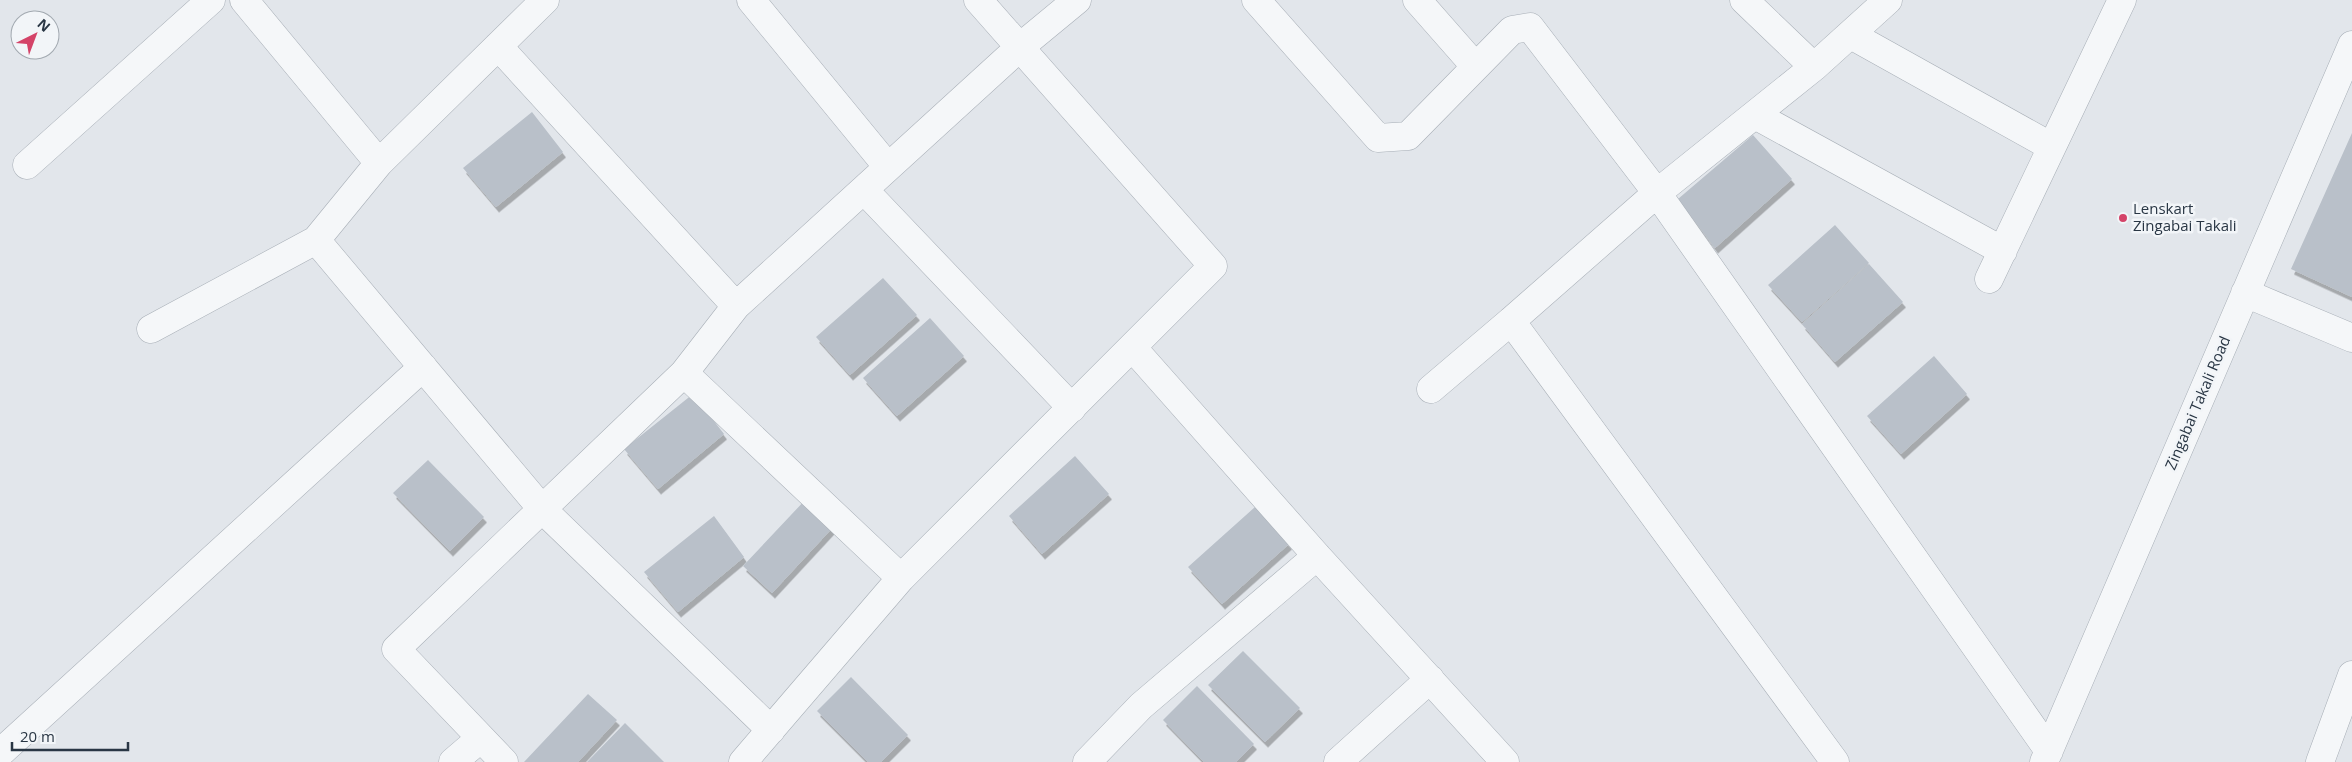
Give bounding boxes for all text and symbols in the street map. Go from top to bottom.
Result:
north arrow [10,10,60,60]
text: N [33,14,55,36]
place label: Lenskart Zingabai Takali [2133,198,2237,235]
marker: Lenskart Zingabai Takali [2117,212,2129,224]
street label: Zingabai Takali Road [2160,333,2234,472]
scale bar [12,720,129,752]
text: 20 m [20,726,55,746]

